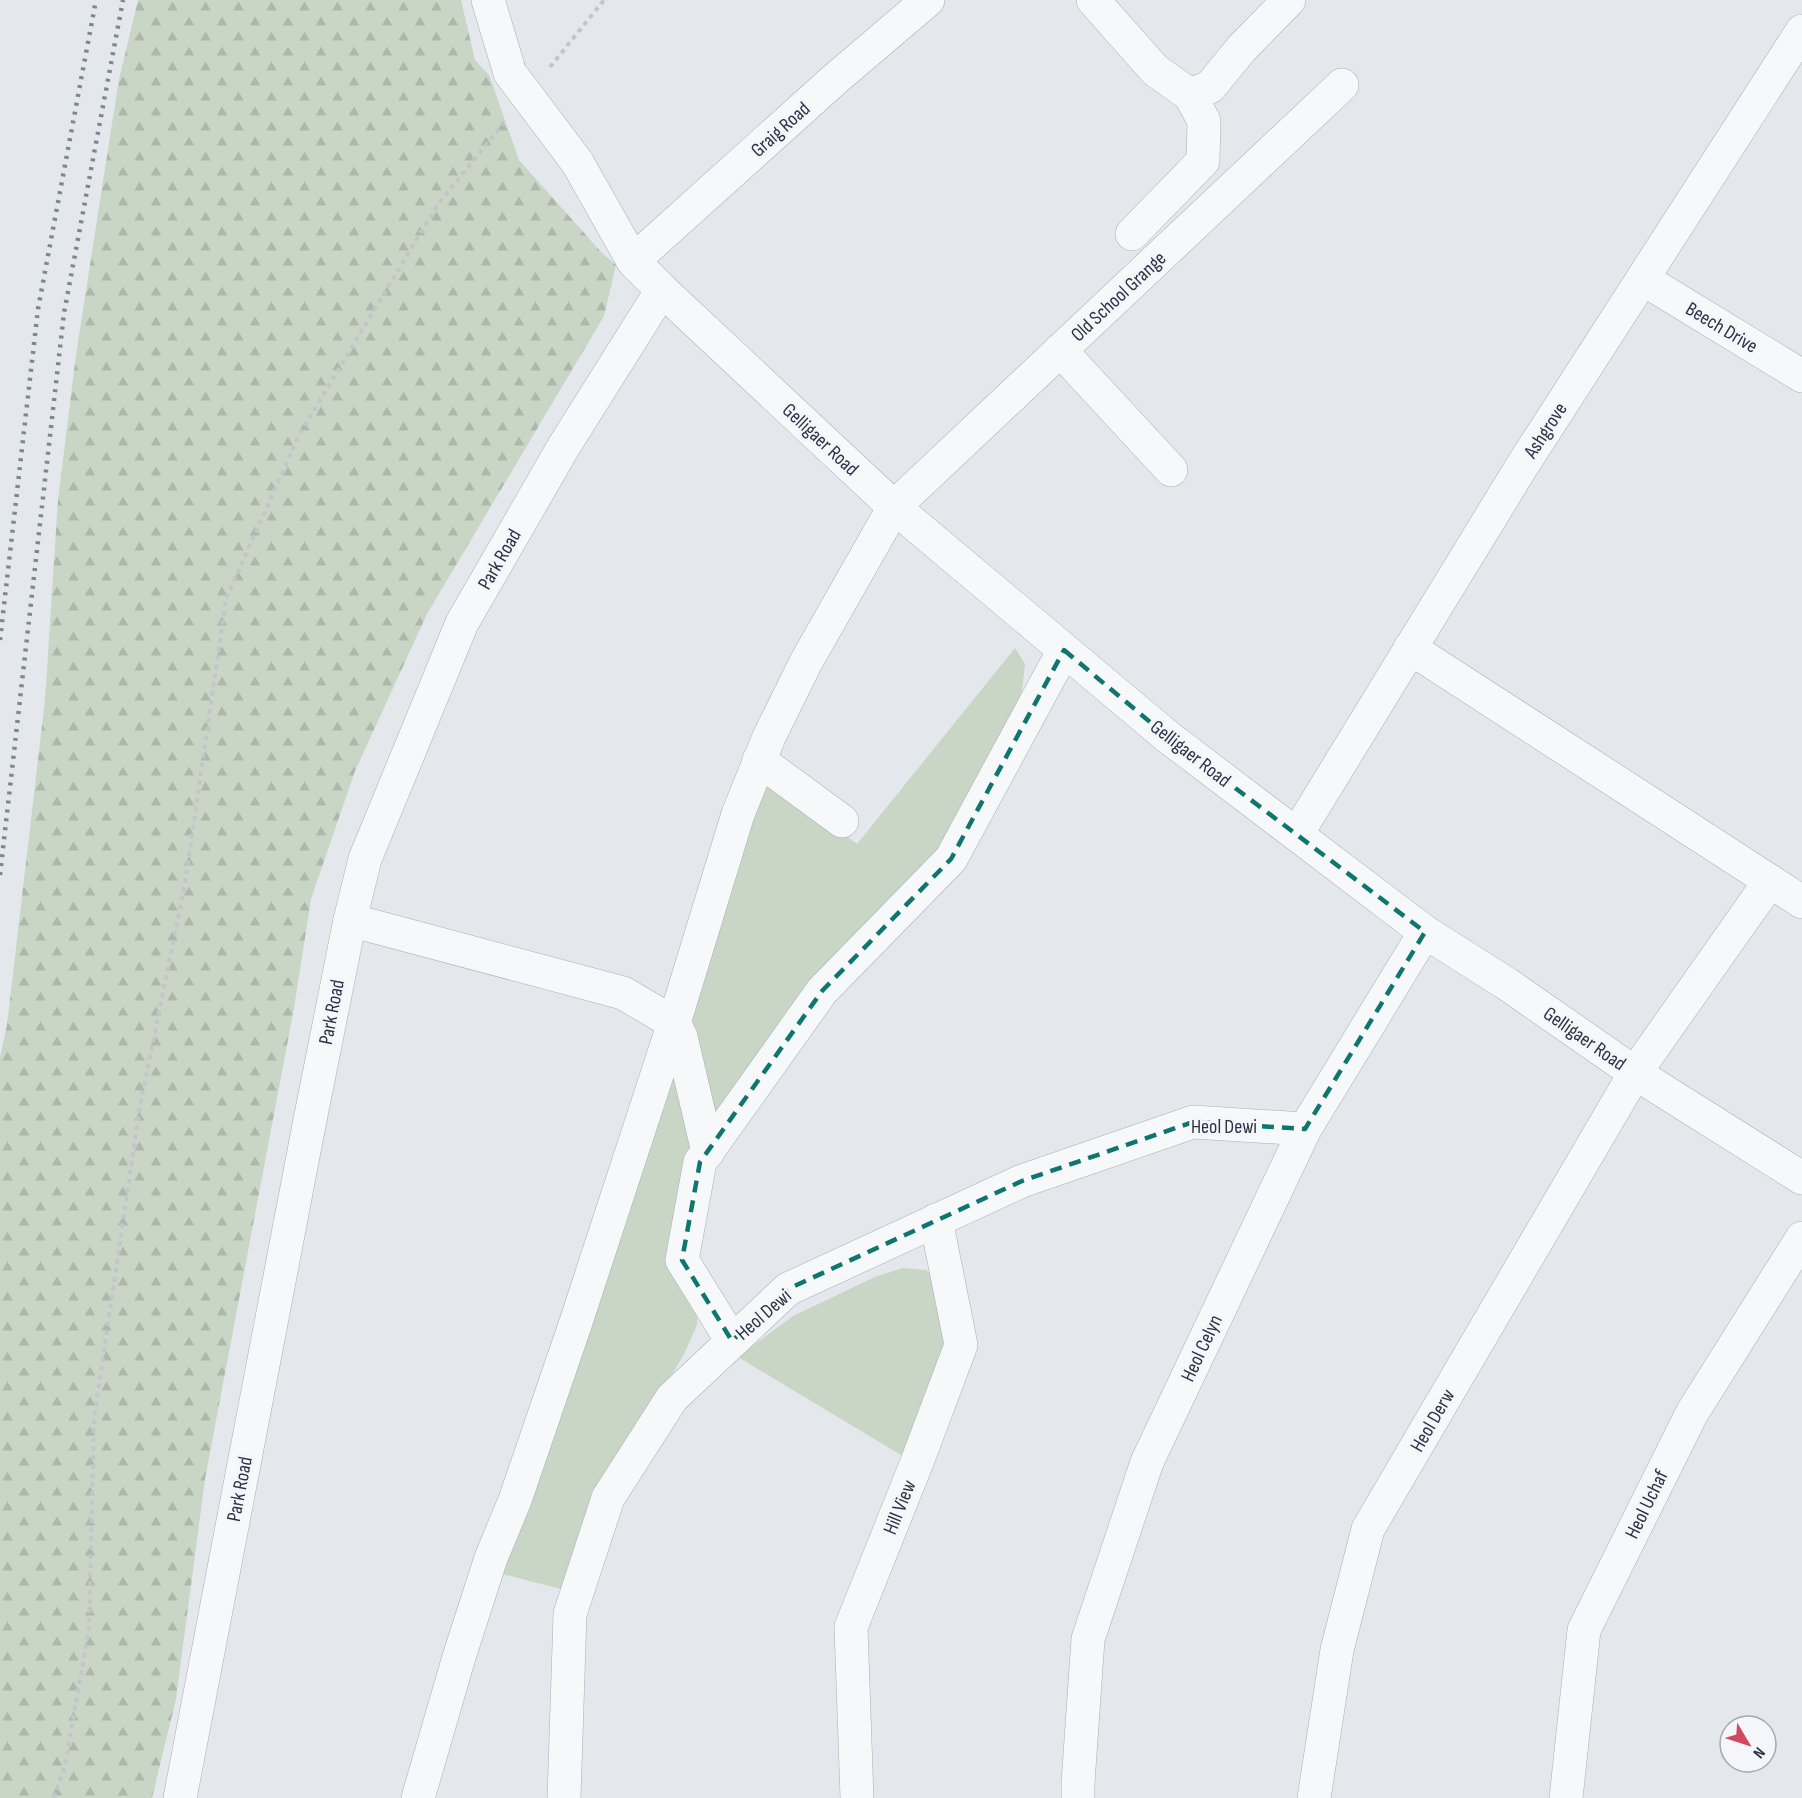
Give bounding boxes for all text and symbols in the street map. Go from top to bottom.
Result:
street label: Graig Road [746,97,815,163]
street label: Old School Grange [1066,247,1171,347]
street label: Beech Drive [1681,297,1762,359]
street label: Gelligaer Road [777,398,863,481]
street label: Ashgrove [1518,398,1573,464]
street label: Park Road [473,525,527,594]
street label: Gelligaer Road [1145,715,1235,793]
street label: Park Road [314,978,350,1047]
street label: Gelligaer Road [1538,1002,1630,1076]
street label: Heol Dewi [1191,1115,1257,1139]
street label: Heol Dewi [731,1284,796,1346]
street label: Heol Celyn [1176,1311,1228,1386]
street label: Heol Derw [1405,1385,1460,1456]
street label: Park Road [222,1455,258,1524]
street label: Heol Uchaf [1620,1466,1674,1543]
street label: Hill View [878,1477,922,1538]
north arrow [1718,1714,1778,1774]
text: N [1748,1743,1769,1762]

